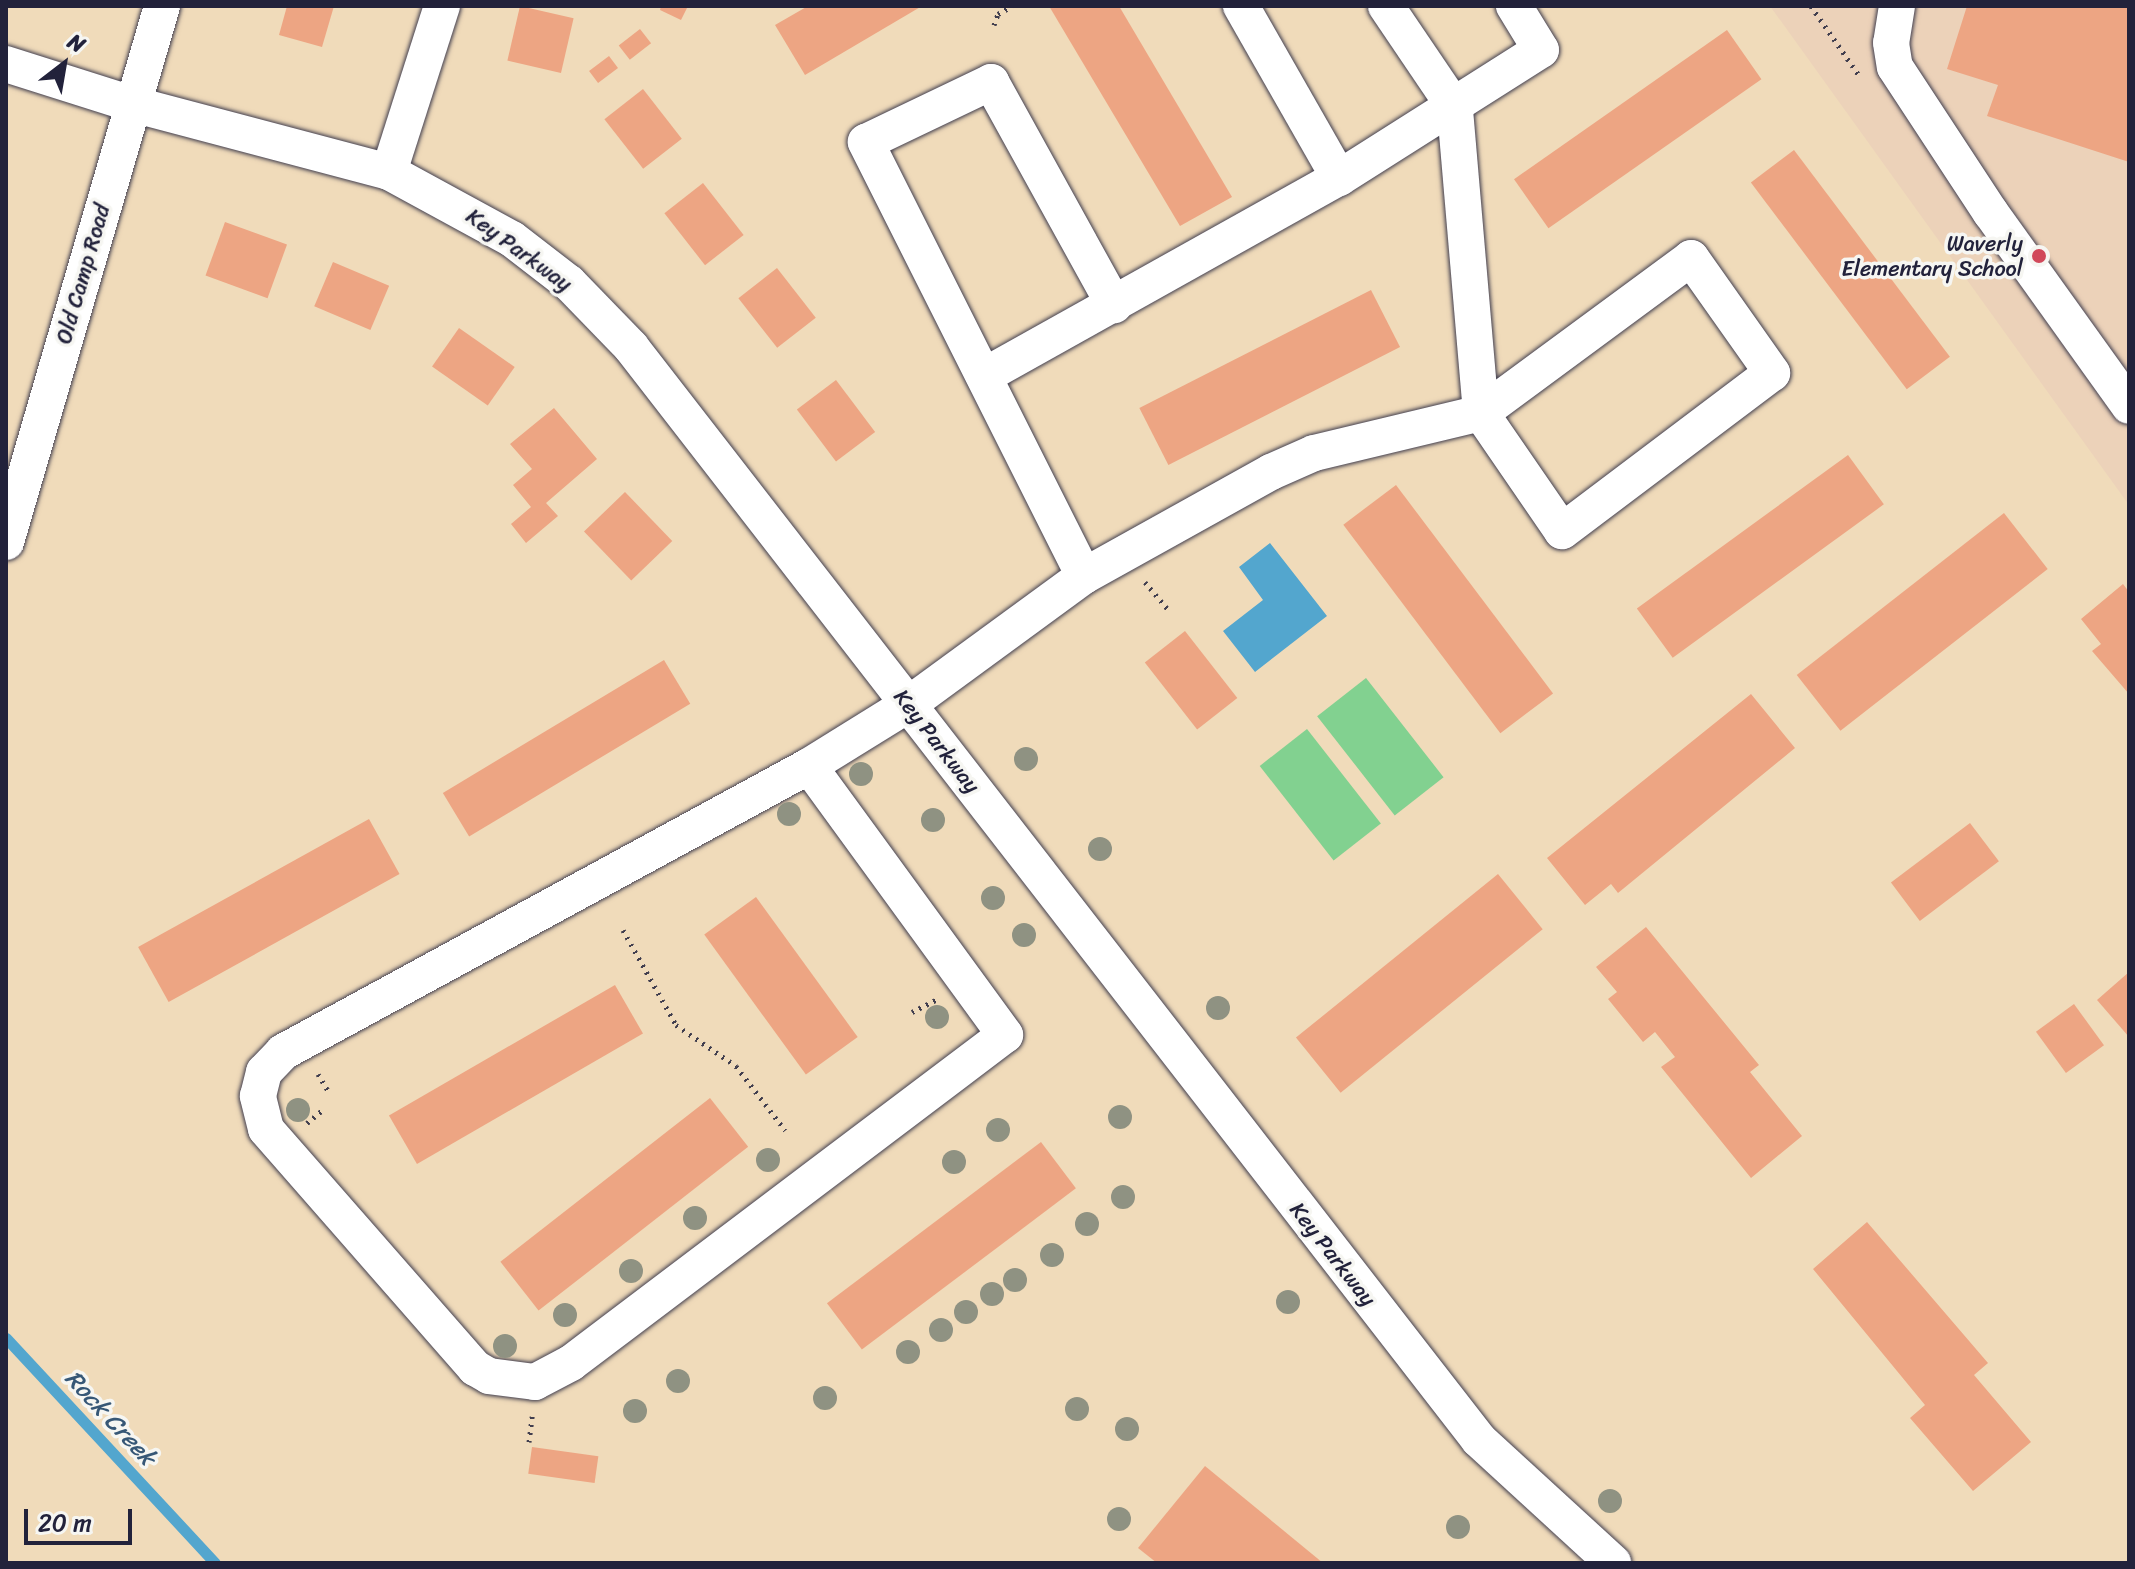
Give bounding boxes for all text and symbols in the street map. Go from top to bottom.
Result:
text: N [60,22,93,64]
north arrow [24,24,104,104]
street label: Old Camp Road [50,201,116,347]
street label: Key Parkway [461,203,577,297]
place label: Waverly Elementary School [1841,230,2023,282]
marker: Waverly Elementary School [2030,247,2048,265]
street label: Key Parkway [888,684,986,798]
street label: Key Parkway [1284,1197,1382,1311]
water label: Rock Creek [59,1364,161,1472]
scale bar [28,1493,136,1543]
text: 20 m [38,1502,92,1544]

